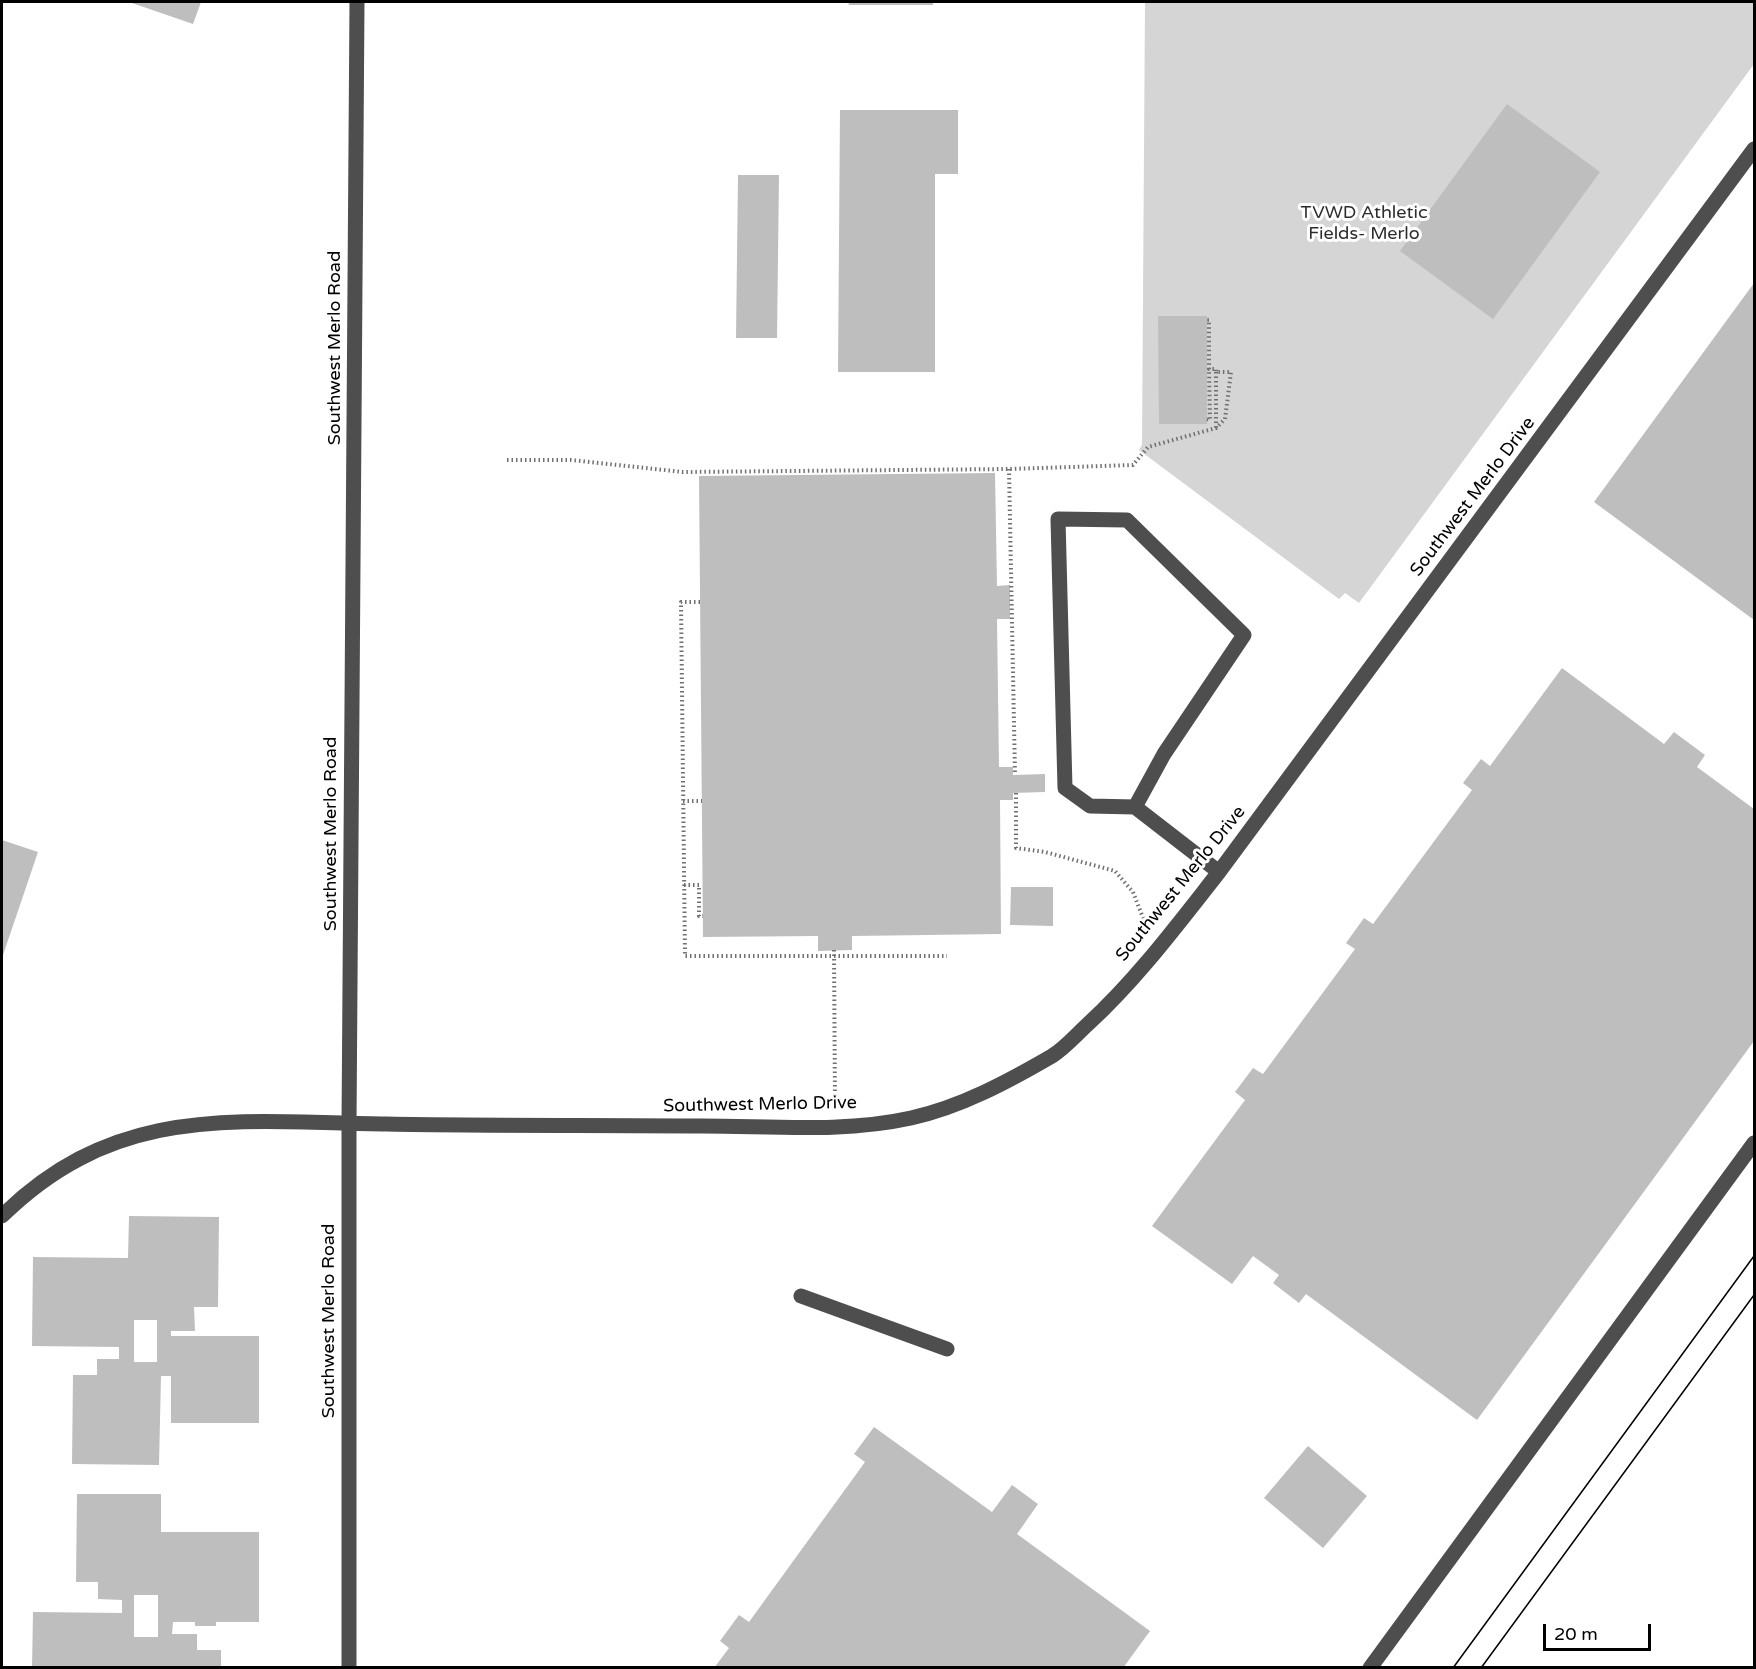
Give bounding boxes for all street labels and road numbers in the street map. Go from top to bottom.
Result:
street label: Southwest Merlo Road [324,251,346,445]
street label: Southwest Merlo Drive [1406,413,1540,581]
street label: Southwest Merlo Road [320,737,342,931]
street label: Southwest Merlo Drive [1112,802,1250,966]
street label: Southwest Merlo Drive [663,1093,857,1117]
street label: Southwest Merlo Road [318,1224,340,1418]

